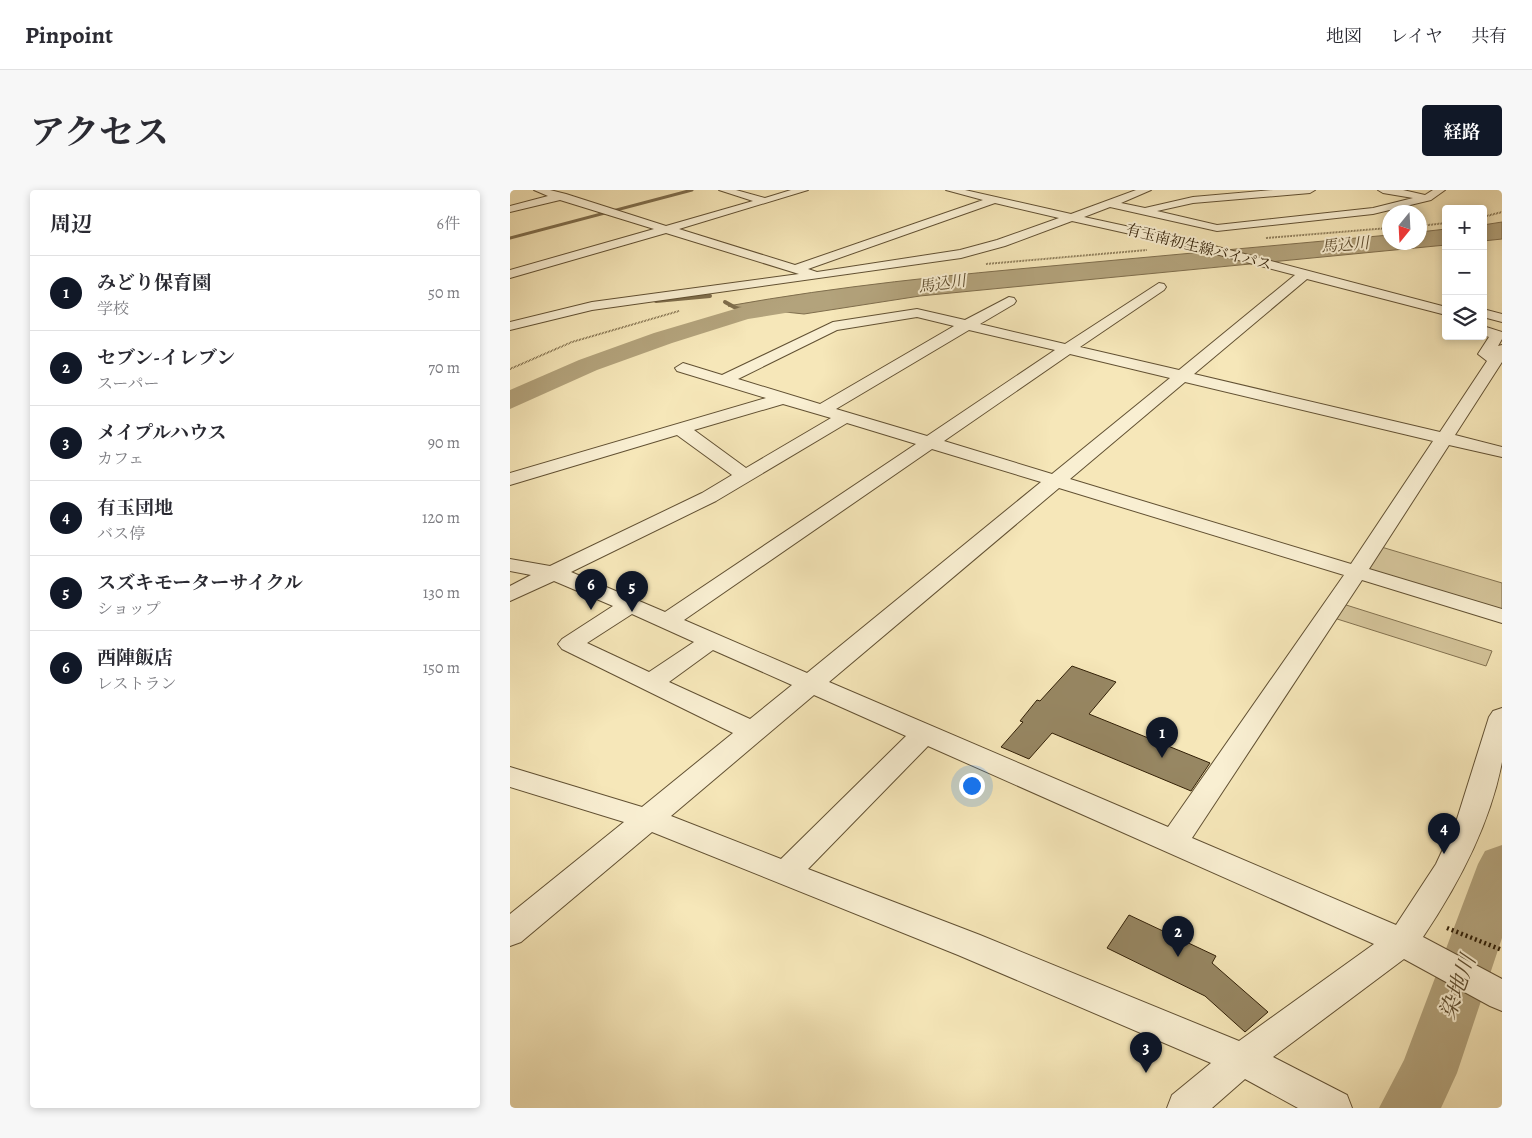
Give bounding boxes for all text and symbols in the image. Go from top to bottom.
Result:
text: Pinpoint [25,19,113,51]
text: 地図 [1326,24,1362,48]
text: レイヤ [1390,24,1443,48]
text: 共有 [1471,24,1507,48]
button: 経路 [1422,105,1502,156]
text: アクセス [30,108,169,156]
north arrow [1382,205,1427,250]
map controls [1442,205,1487,340]
button: + [1442,205,1487,250]
text: 周辺 [50,210,92,238]
text: 6件 [437,213,460,235]
street label: 有玉南初生線バイパス [1124,219,1274,275]
water label: 馬込川 [1320,232,1372,258]
button: − [1442,250,1487,295]
water label: 馬込川 [917,269,969,298]
text: みどり保育園 [97,270,211,296]
text: 1 [63,282,69,304]
text: 50 m [428,282,460,304]
button: layers [1442,295,1487,340]
text: 学校 [97,298,129,320]
text: セブン-イレブン [97,345,235,371]
text: 2 [62,357,70,379]
text: 70 m [428,357,460,379]
text: スーパー [97,373,159,395]
text: メイプルハウス [97,420,226,446]
text: 3 [63,432,69,454]
text: 90 m [428,432,460,454]
text: カフェ [97,448,144,470]
text: 有玉団地 [97,495,173,521]
text: 4 [62,507,70,529]
text: 120 m [422,507,460,529]
text: バス停 [97,523,145,545]
pin: 6 [575,569,607,610]
text: スズキモーターサイクル [97,570,303,596]
pin: 5 [616,571,648,612]
text: 5 [63,582,69,604]
text: 130 m [423,582,460,604]
text: ショップ [97,598,161,620]
text: 西陣飯店 [97,645,173,671]
text: 6 [62,657,70,679]
text: 150 m [423,657,460,679]
text: レストラン [97,673,177,695]
pin: 1 [1146,717,1178,758]
your location [959,773,985,799]
pin: 4 [1428,813,1460,854]
pin: 2 [1162,916,1194,957]
water label: 染地川 [1433,949,1484,1023]
pin: 3 [1130,1032,1162,1073]

